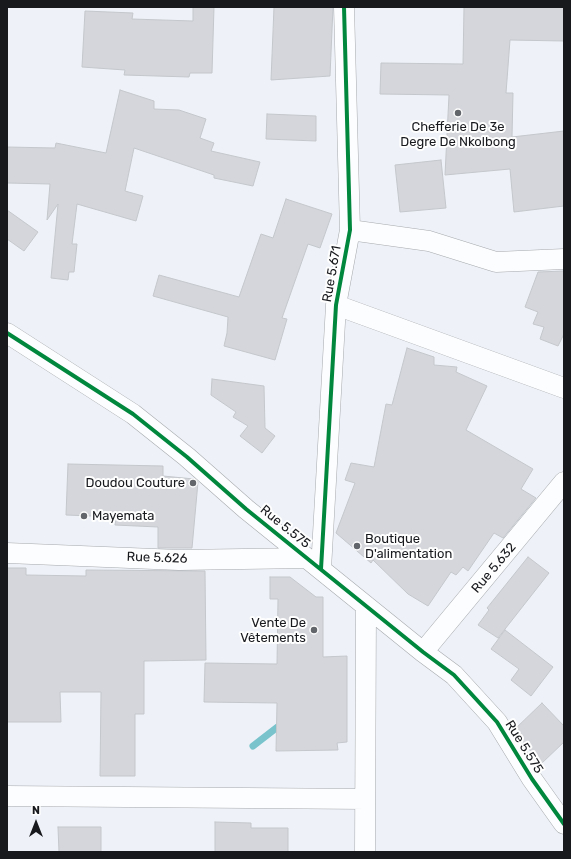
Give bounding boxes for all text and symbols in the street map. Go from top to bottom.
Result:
marker: Chefferie De 3e Degre De Nkolbong [453,108,463,118]
place label: Chefferie De 3e Degre De Nkolbong [400,119,516,150]
street label: Rue 5.671 [319,244,345,304]
place label: Doudou Couture [86,475,185,491]
marker: Doudou Couture [188,478,198,488]
street label: Rue 5.575 [257,502,313,552]
place label: Mayemata [92,508,155,524]
marker: Mayemata [79,511,89,521]
place label: Boutique D'alimentation [365,531,452,562]
street label: Rue 5.632 [468,540,520,596]
marker: Boutique D'alimentation [352,541,362,551]
street label: Rue 5.626 [126,549,188,567]
place label: Vente De Vêtements [240,615,306,646]
marker: Vente De Vêtements [309,625,319,635]
street label: Rue 5.575 [502,718,546,776]
north arrow [16,803,56,843]
text: N [32,804,40,817]

